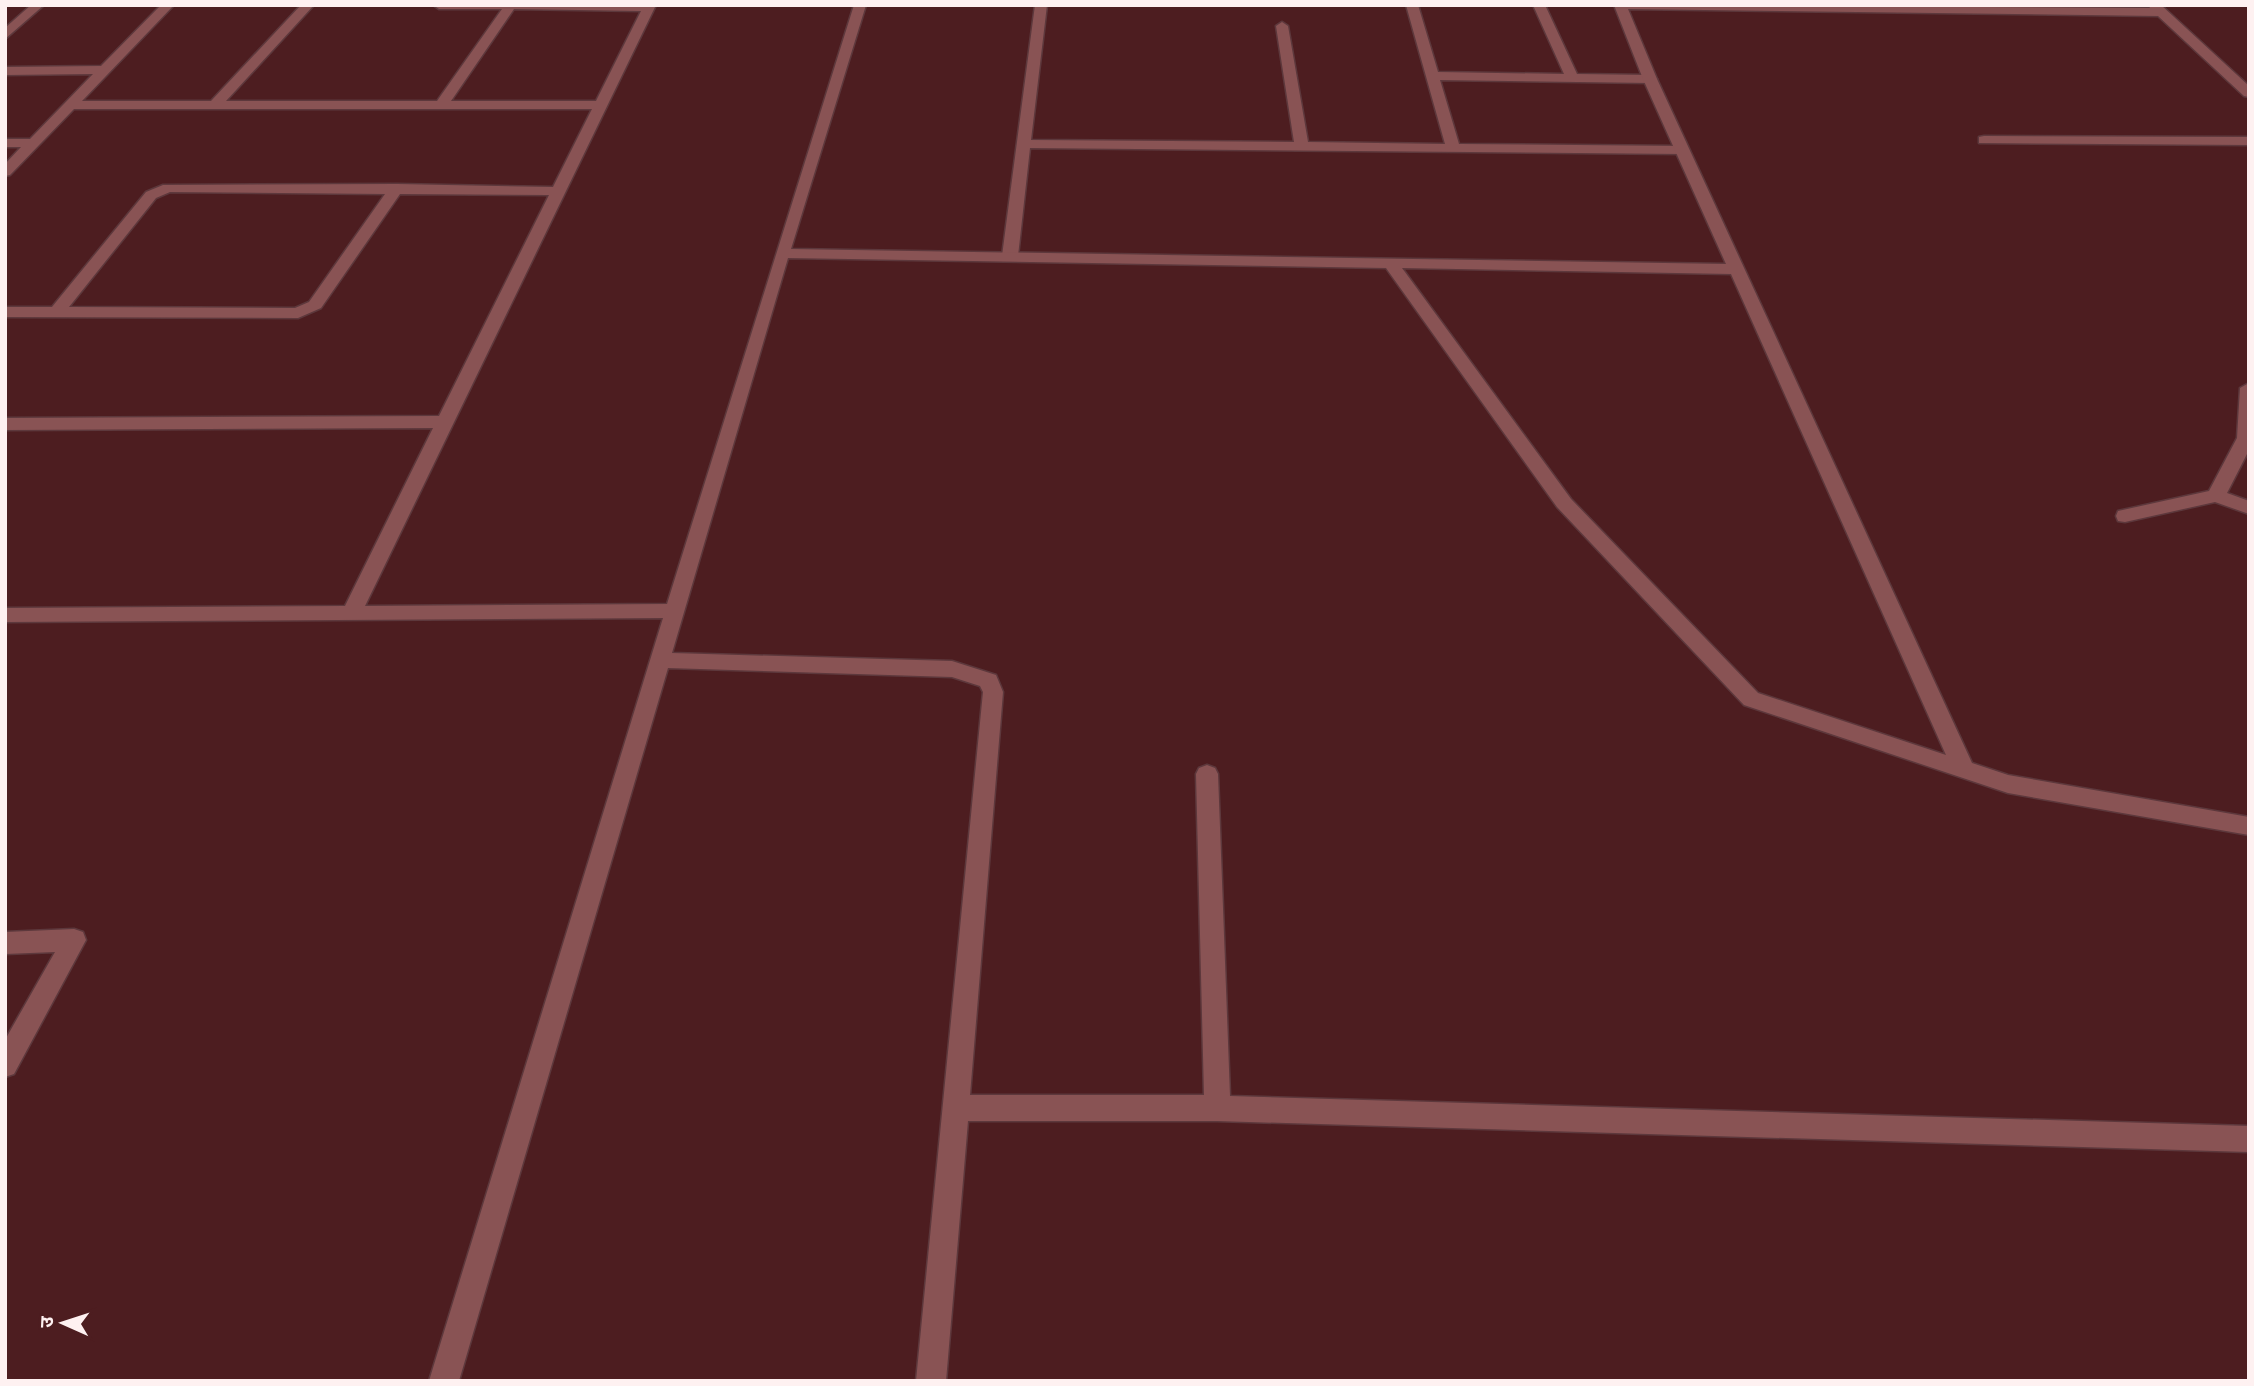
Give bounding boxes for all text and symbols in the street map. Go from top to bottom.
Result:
north arrow [28,1288,98,1358]
text: उ [35,1315,59,1328]

